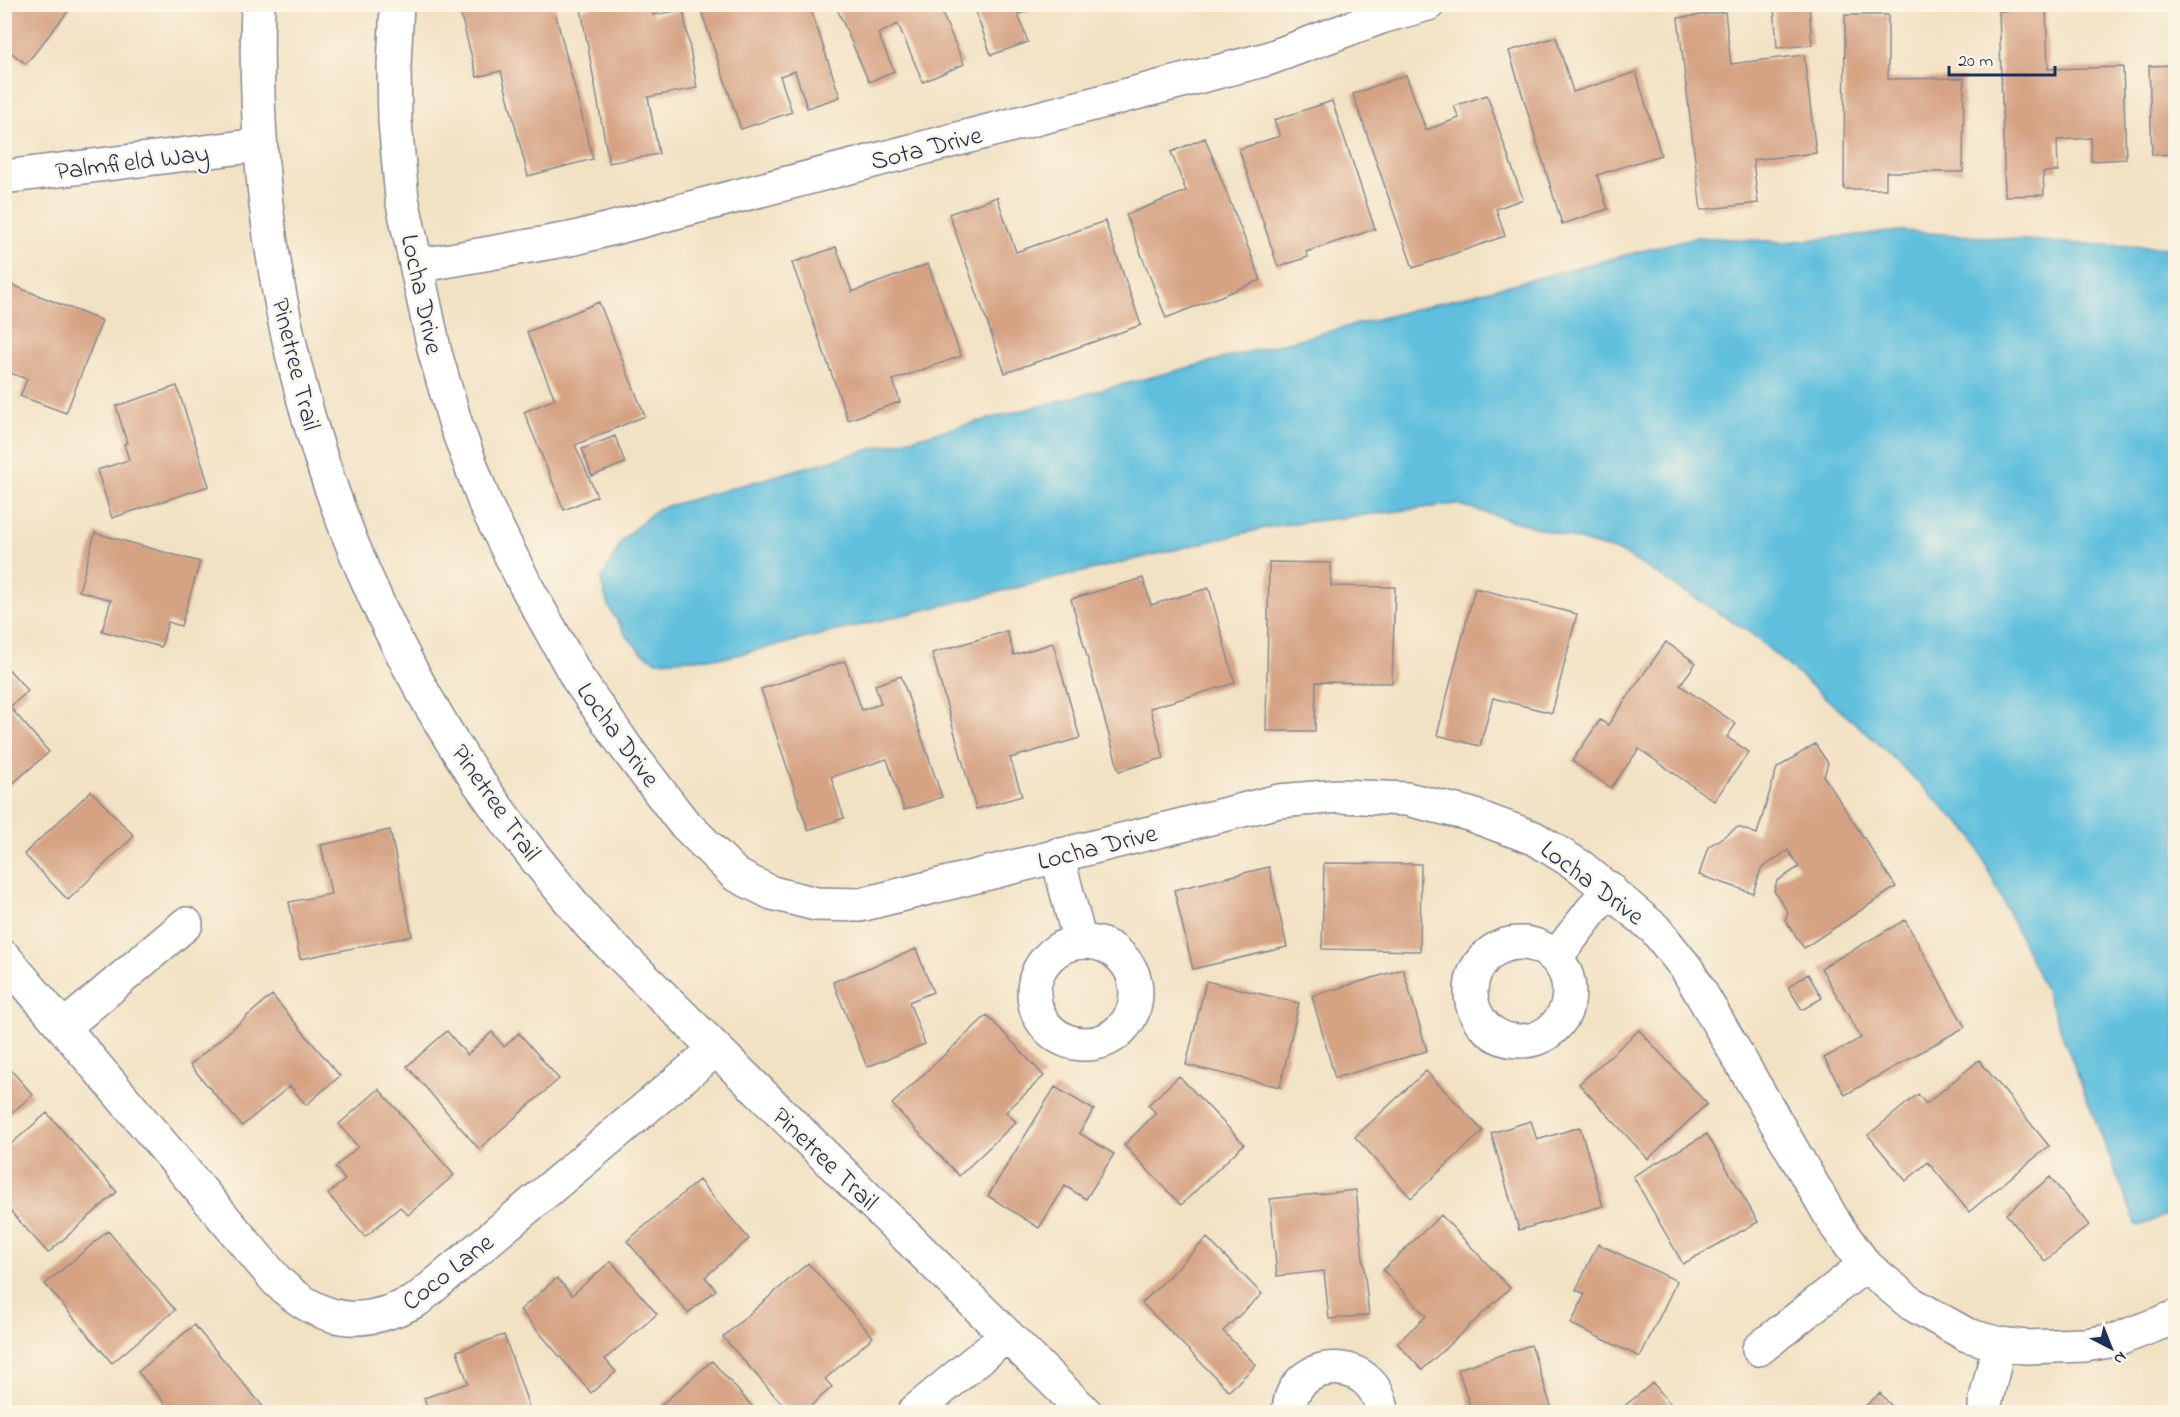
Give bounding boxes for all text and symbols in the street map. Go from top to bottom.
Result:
scale bar [1949,39,2056,77]
text: 20 m [1958,49,1993,75]
street label: Sota Drive [867,118,987,182]
street label: Palmfield Way [53,136,211,192]
street label: Locha Drive [389,231,451,359]
street label: Pinetree Trail [259,294,329,435]
street label: Locha Drive [565,675,668,797]
street label: Pinetree Trail [440,737,549,870]
street label: Locha Drive [1034,816,1162,882]
street label: Locha Drive [1531,833,1652,936]
street label: Pinetree Trail [762,1100,886,1221]
street label: Coco Lane [395,1225,503,1321]
north arrow [2081,1318,2141,1378]
text: N [2108,1345,2132,1370]

